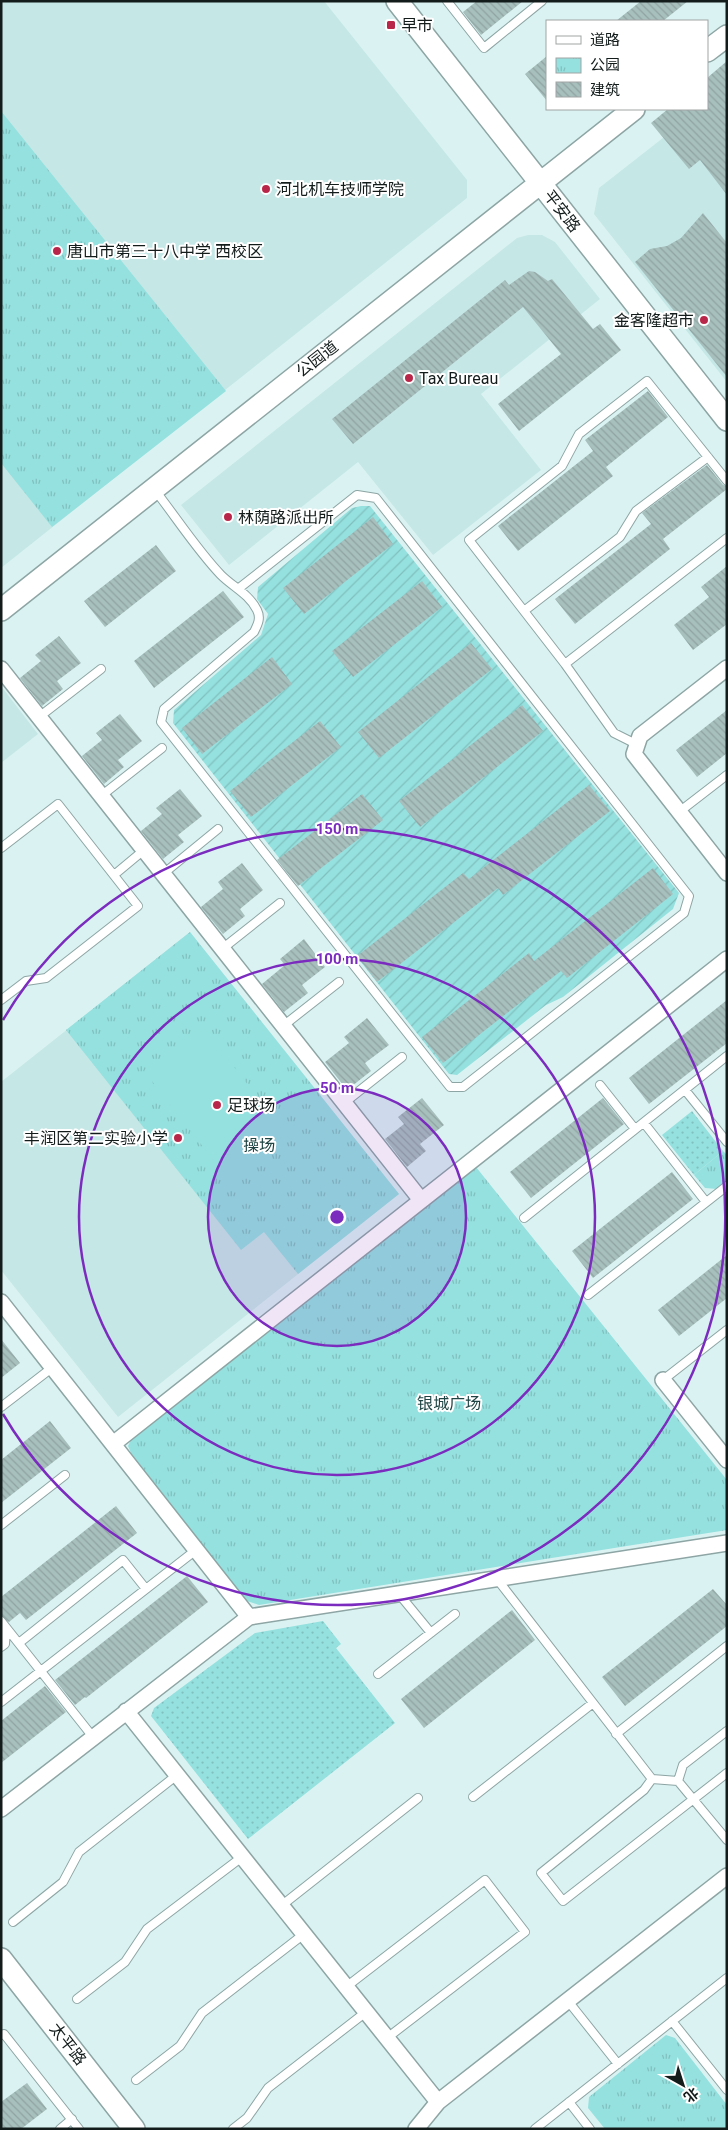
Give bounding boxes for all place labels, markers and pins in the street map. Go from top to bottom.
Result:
place label: 早市 [401,16,433,35]
marker: 早市 [385,19,397,31]
place label: 河北机车技师学院 [276,180,404,199]
marker: 河北机车技师学院 [260,183,272,195]
place label: 唐山市第三十八中学 西校区 [67,242,263,261]
marker: 唐山市第三十八中学 西校区 [51,245,63,257]
place label: 金客隆超市 [614,311,694,330]
marker: 金客隆超市 [698,314,710,326]
place label: Tax Bureau [419,369,498,388]
marker: Tax Bureau [403,372,415,384]
place label: 林荫路派出所 [238,508,334,527]
marker: 林荫路派出所 [222,511,234,523]
place label: 足球场 [227,1096,275,1115]
marker: 足球场 [211,1099,223,1111]
place label: 丰润区第二实验小学 [24,1129,168,1148]
marker: 丰润区第二实验小学 [172,1132,184,1144]
centre of rings [328,1208,346,1226]

